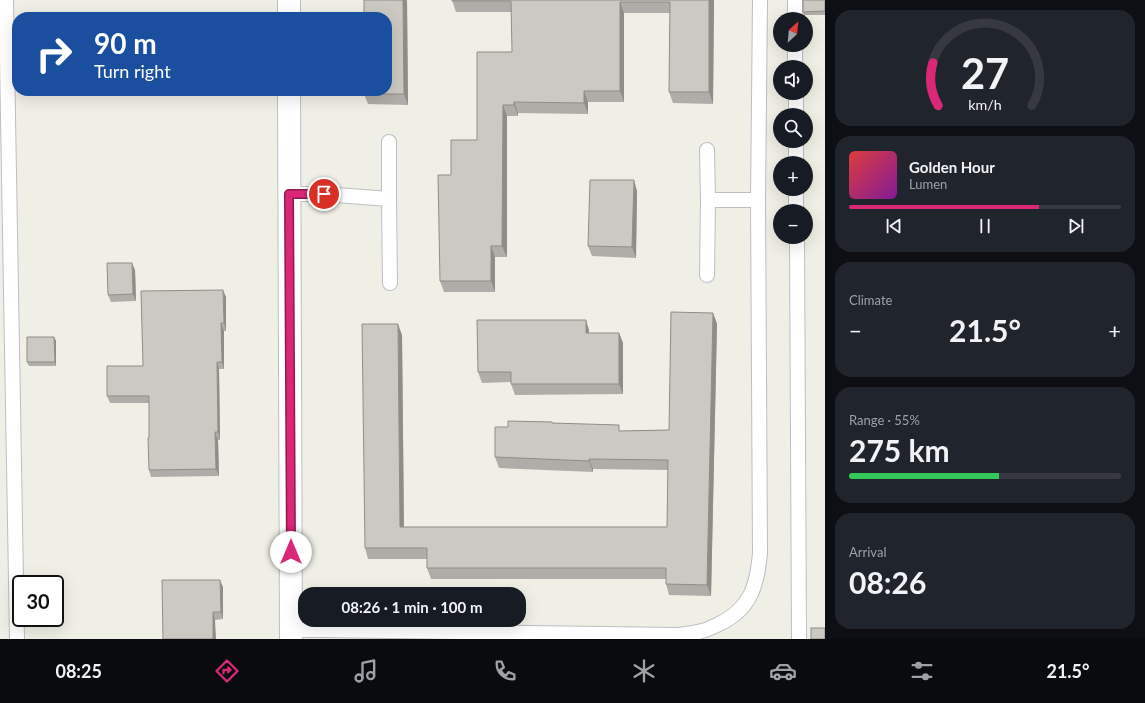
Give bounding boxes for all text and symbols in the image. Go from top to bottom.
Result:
north arrow [773,12,813,52]
map controls [773,12,813,244]
text: 90 m [94,26,157,60]
icon: right [28,28,80,80]
text: 27 [961,48,1009,98]
text: Turn right [94,60,171,82]
button: sound [773,60,813,100]
text: km/h [968,95,1002,112]
button: search [773,108,813,148]
button: + [773,156,813,196]
text: Golden Hour [909,158,995,176]
text: Lumen [909,176,947,192]
pin [307,177,341,211]
icon: arrive [313,183,335,205]
button: − [773,204,813,244]
icon: previous [883,215,905,237]
icon: pause [974,215,996,237]
icon: next [1065,215,1087,237]
text: Climate [849,292,892,308]
text: 21.5° [949,312,1021,348]
text: − [849,317,862,344]
text: + [1108,317,1121,344]
text: Range · 55% [849,412,920,428]
text: 275 km [849,432,950,468]
position arrow [270,531,312,573]
text: Arrival [849,544,886,560]
text: 08:26 [849,564,926,600]
speed limit sign: 30 [12,575,64,627]
text: 08:26 · 1 min · 100 m [342,598,482,616]
icon: directions [213,657,241,685]
icon: music [352,657,380,685]
icon: phone [491,657,519,685]
icon: climate [630,657,658,685]
icon: car [769,657,797,685]
icon: filters [908,657,936,685]
text: 08:25 [55,660,102,682]
text: 21.5° [1046,660,1090,682]

